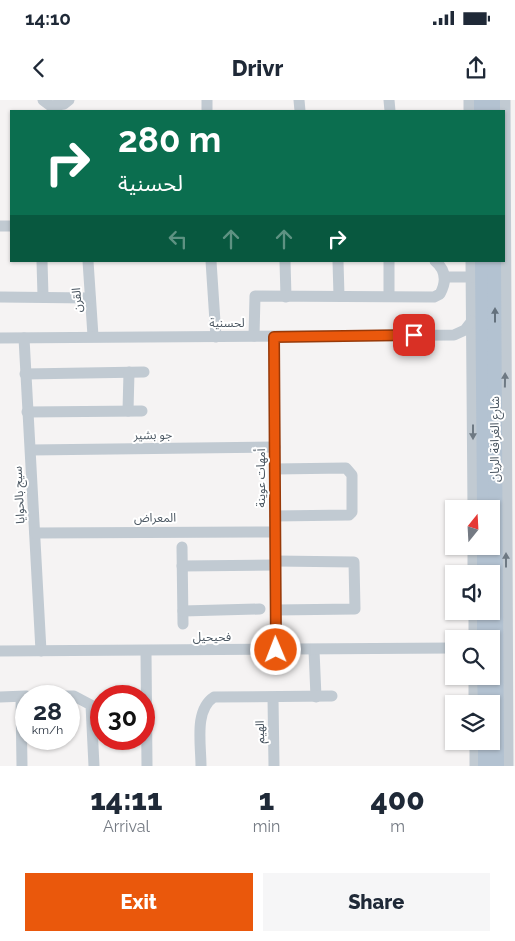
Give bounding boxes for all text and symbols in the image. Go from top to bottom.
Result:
text: 14:10 [25,7,71,29]
icon: back [25,54,53,82]
icon: share [462,54,490,82]
text: Drivr [232,55,283,81]
text: 280 m [118,119,221,160]
icon: right [35,130,100,195]
text: لحسنية [118,170,183,196]
icon: left [164,225,192,253]
icon: ahead [217,225,245,253]
icon: ahead [270,225,298,253]
icon: right [323,225,351,253]
street label: القرن [69,287,85,313]
one-way arrow [491,307,499,323]
pin [393,314,435,356]
street label: لحسنية [209,316,245,330]
icon: arrive [400,321,428,349]
one-way arrow [501,372,509,388]
street label: شارع الغرافة الريان [488,396,504,482]
one-way arrow [469,425,477,441]
street label: جو بشير [133,428,172,442]
street label: أمهات عوينة [253,448,268,507]
street label: سيج بالحوايا [10,466,30,524]
north arrow [445,500,500,555]
map controls [445,500,500,750]
street label: المعراض [134,511,176,525]
one-way arrow [502,552,510,568]
button: sound [445,565,500,620]
position arrow [249,623,301,675]
street label: فحيحيل [193,630,231,644]
button: search [445,630,500,685]
speed limit sign: 30 [90,685,155,750]
button: layers [445,695,500,750]
text: 28 [33,696,62,726]
street label: الهيم [253,720,269,744]
text: km/h [32,723,63,737]
text: 14:11 [90,782,162,817]
text: 1 [259,782,274,817]
text: 400 [371,782,425,817]
text: Arrival [103,817,150,836]
text: min [253,817,280,836]
text: m [390,817,405,836]
button: Exit [25,873,253,931]
button: Share [263,873,490,931]

